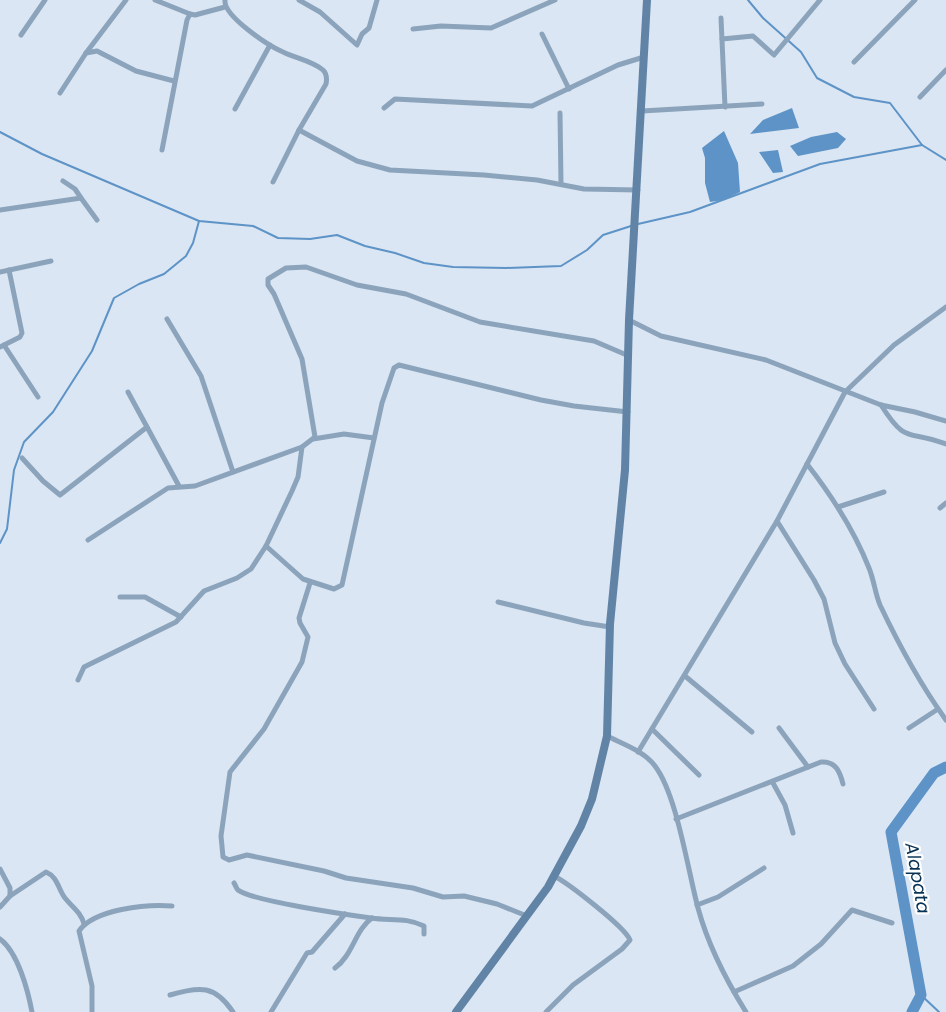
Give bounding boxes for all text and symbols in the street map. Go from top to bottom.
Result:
water label: Alapata [899,839,937,916]

